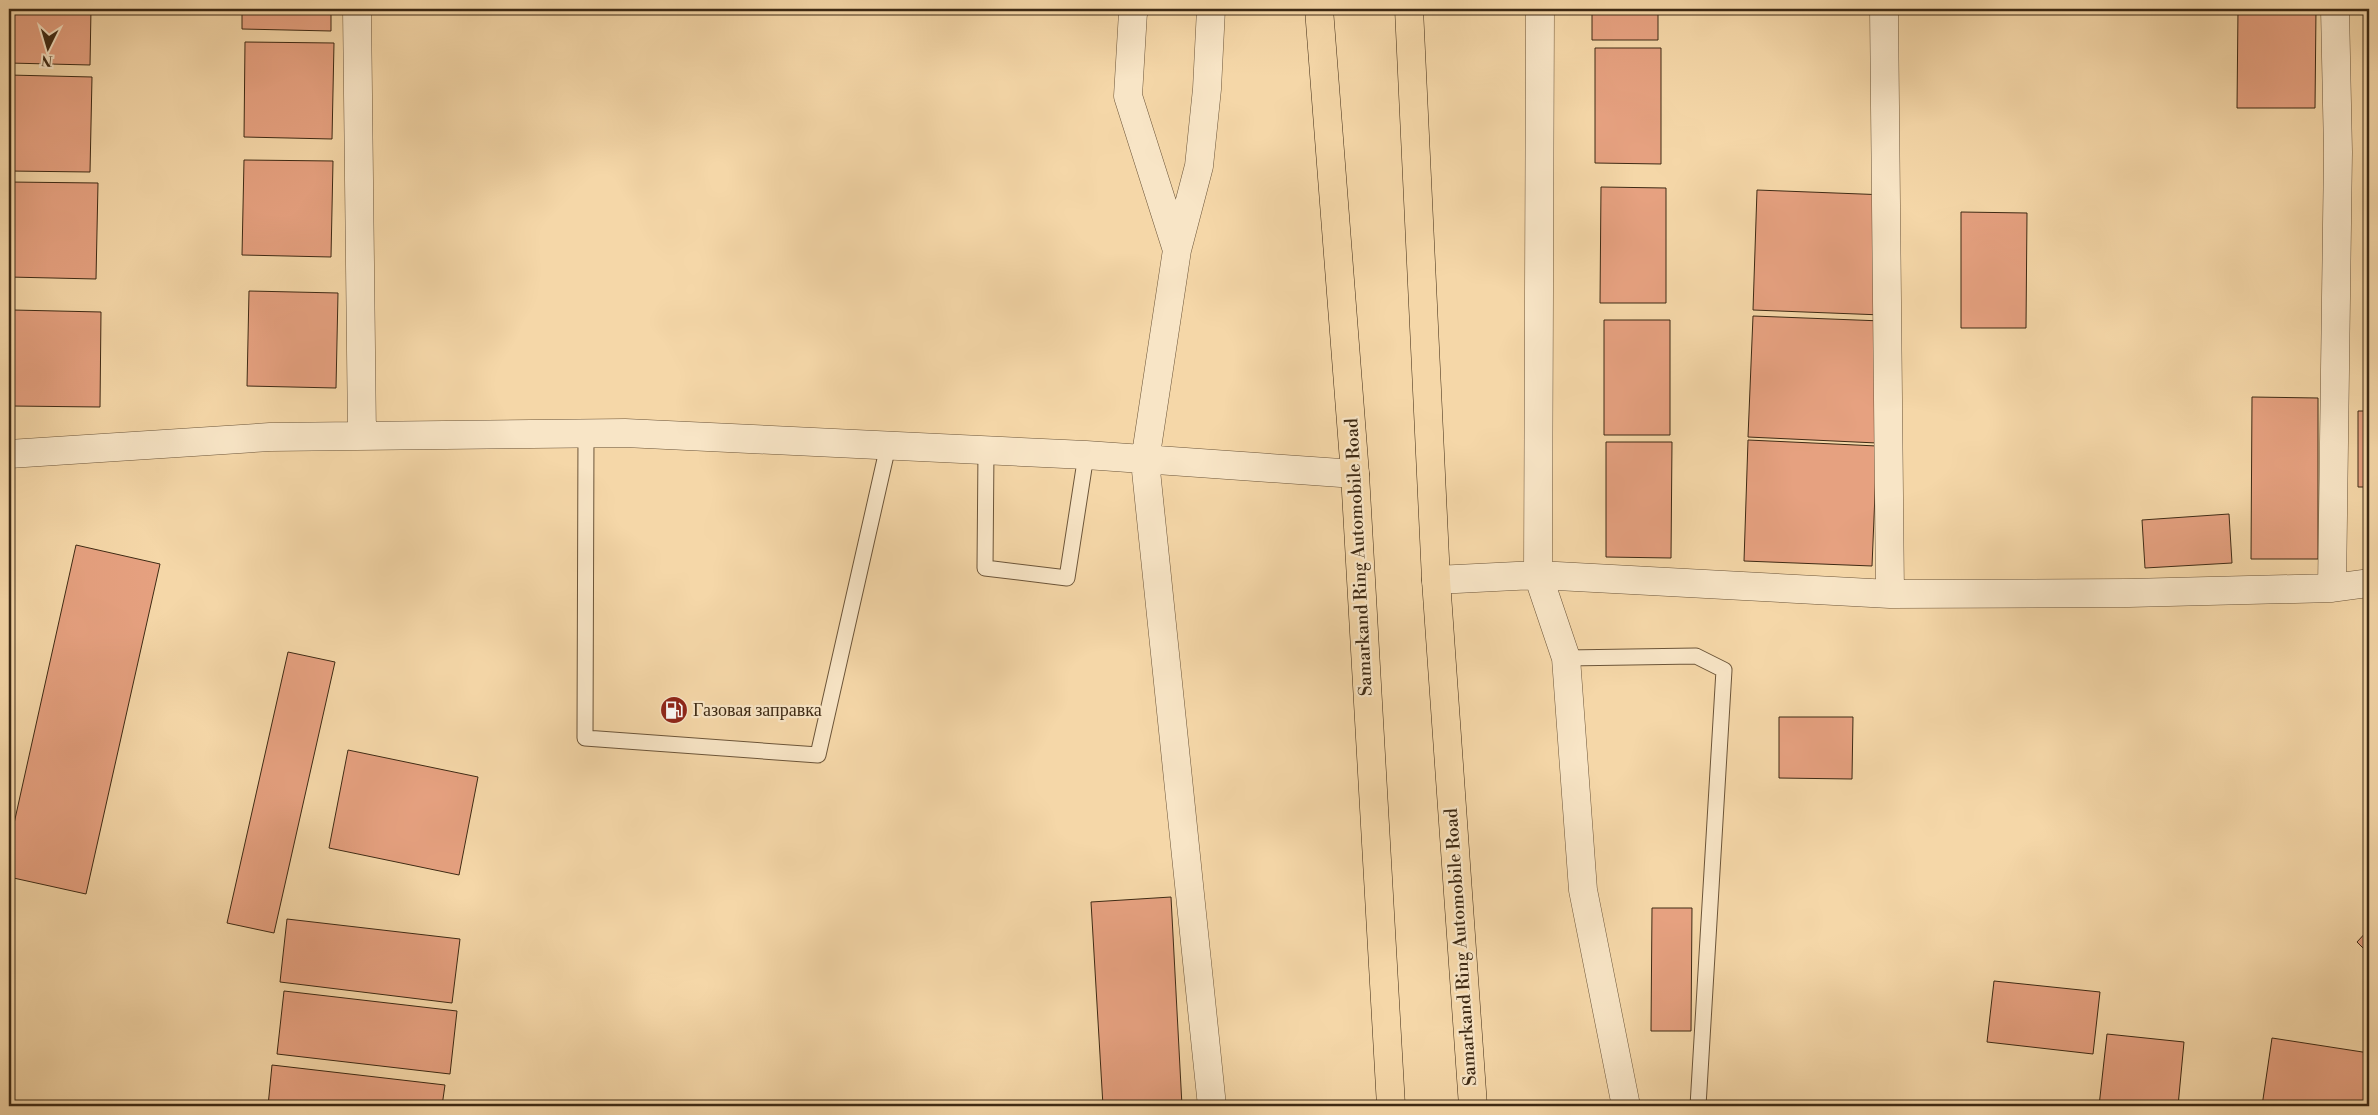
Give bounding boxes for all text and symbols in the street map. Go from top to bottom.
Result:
north arrow [22,22,72,72]
text: N [41,51,53,69]
street label: Samarkand Ring Automobile Road [1340,417,1378,697]
fuel station icon: Газовая заправка [659,695,689,725]
place label: Газовая заправка [693,699,822,722]
street label: Samarkand Ring Automobile Road [1440,807,1482,1087]

